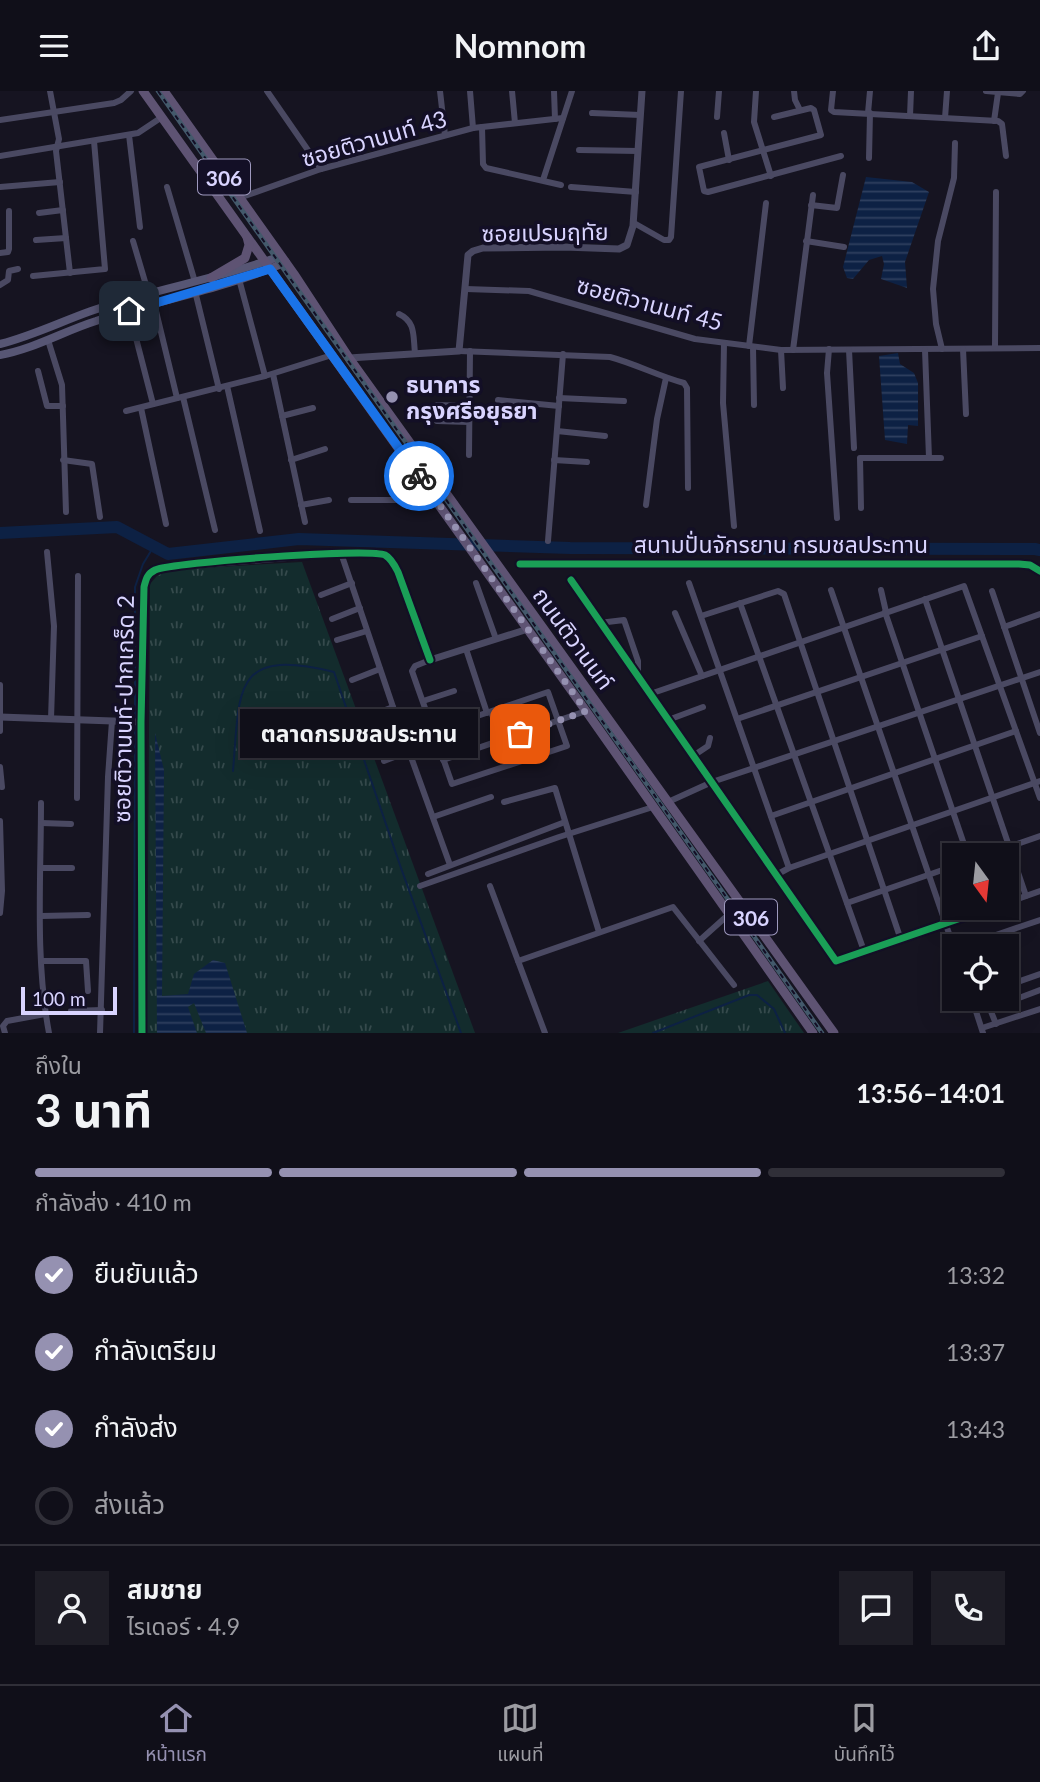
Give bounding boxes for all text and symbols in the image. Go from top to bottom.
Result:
text: Nomnom [454,26,586,65]
icon: menu [35,27,73,65]
icon: share [967,27,1005,65]
street label: ซอยติวานนท์ 43 [298,104,450,172]
road number: 306 [198,159,250,195]
street label: ซอยเปรมฤทัย [481,217,609,247]
street label: ซอยติวานนท์ 45 [574,270,726,336]
pin [99,281,159,341]
icon: home [110,292,148,330]
place label: ธนาคาร กรุงศรีอยุธยา [406,370,538,425]
marker: ธนาคาร กรุงศรีอยุธยา [384,389,400,405]
courier [384,441,454,511]
icon: bike [400,457,438,495]
street label: สนามปั่นจักรยาน กรมชลประทาน [634,530,928,558]
street label: ถนนติวานนท์ [528,581,620,695]
street label: ซอยติวานนท์-ปากเกร็ด 2 [107,595,139,823]
pin [490,704,550,764]
callout: ตลาดกรมชลประทาน [240,709,478,759]
icon: bag [501,715,539,753]
text: ตลาดกรมชลประทาน [261,719,457,747]
north arrow [942,843,1018,921]
map controls [942,843,1019,1011]
road number: 306 [725,899,777,935]
button: locate [942,934,1019,1011]
scale bar [21,984,117,1016]
text: 100 m [32,987,86,1010]
text: ถึงใน [35,1051,82,1079]
text: 13:56–14:01 [856,1077,1005,1109]
text: 3 นาที [35,1082,152,1137]
text: กำลังส่ง · 410 m [35,1188,192,1216]
icon: check [35,1256,73,1294]
text: ยืนยันแล้ว [94,1257,199,1289]
text: 13:32 [946,1261,1005,1289]
icon: check [35,1333,73,1371]
text: กำลังเตรียม [94,1334,217,1366]
text: 13:37 [946,1338,1005,1366]
icon: check [35,1410,73,1448]
text: กำลังส่ง [94,1411,178,1443]
text: 13:43 [946,1415,1005,1443]
text: ส่งแล้ว [94,1488,165,1520]
button: person [35,1571,109,1645]
button: chat [839,1571,913,1645]
button: phone [931,1571,1005,1645]
text: สมชาย [127,1573,203,1605]
text: ไรเดอร์ · 4.9 [127,1612,240,1640]
tab: หน้าแรก [145,1699,207,1770]
tab: แผนที่ [497,1699,544,1770]
tab: บันทึกไว้ [834,1699,895,1770]

